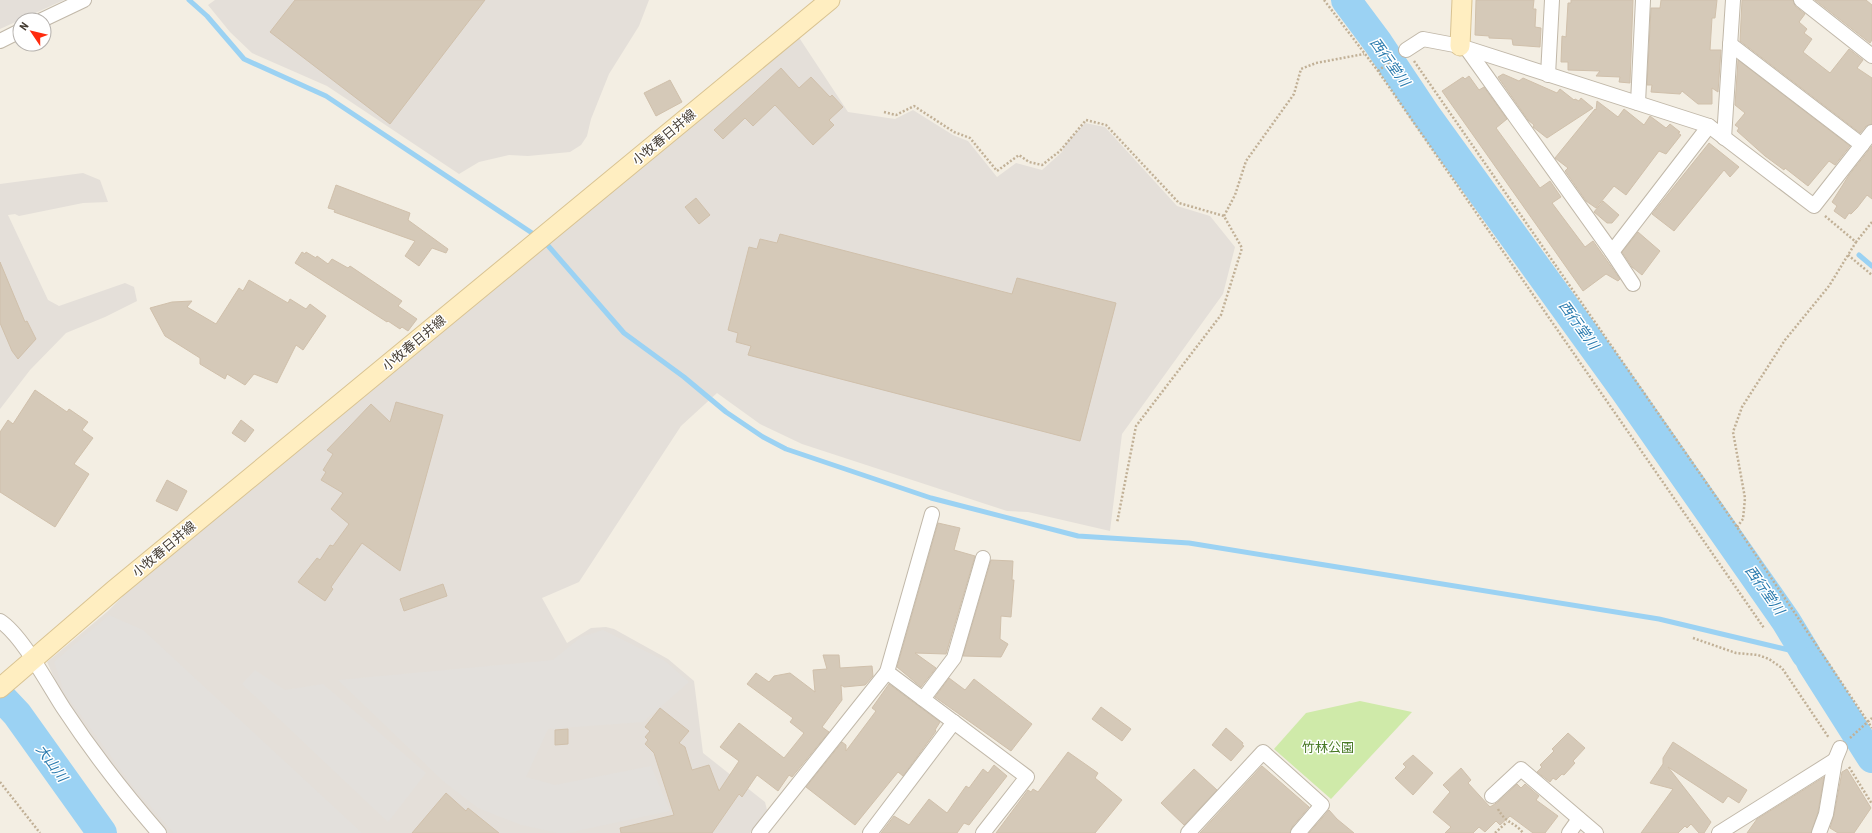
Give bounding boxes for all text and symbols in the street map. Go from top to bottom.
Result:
north arrow [12,12,52,52]
text: N [17,20,32,33]
water label: 西行堂川 [1367,35,1414,91]
street label: 小牧春日井線 [629,106,699,168]
water label: 西行堂川 [1556,298,1603,354]
street label: 小牧春日井線 [379,312,449,374]
street label: 小牧春日井線 [129,518,199,580]
water label: 西行堂川 [1742,562,1789,619]
park label: 竹林公園 [1302,740,1354,755]
water label: 大山川 [33,741,72,786]

